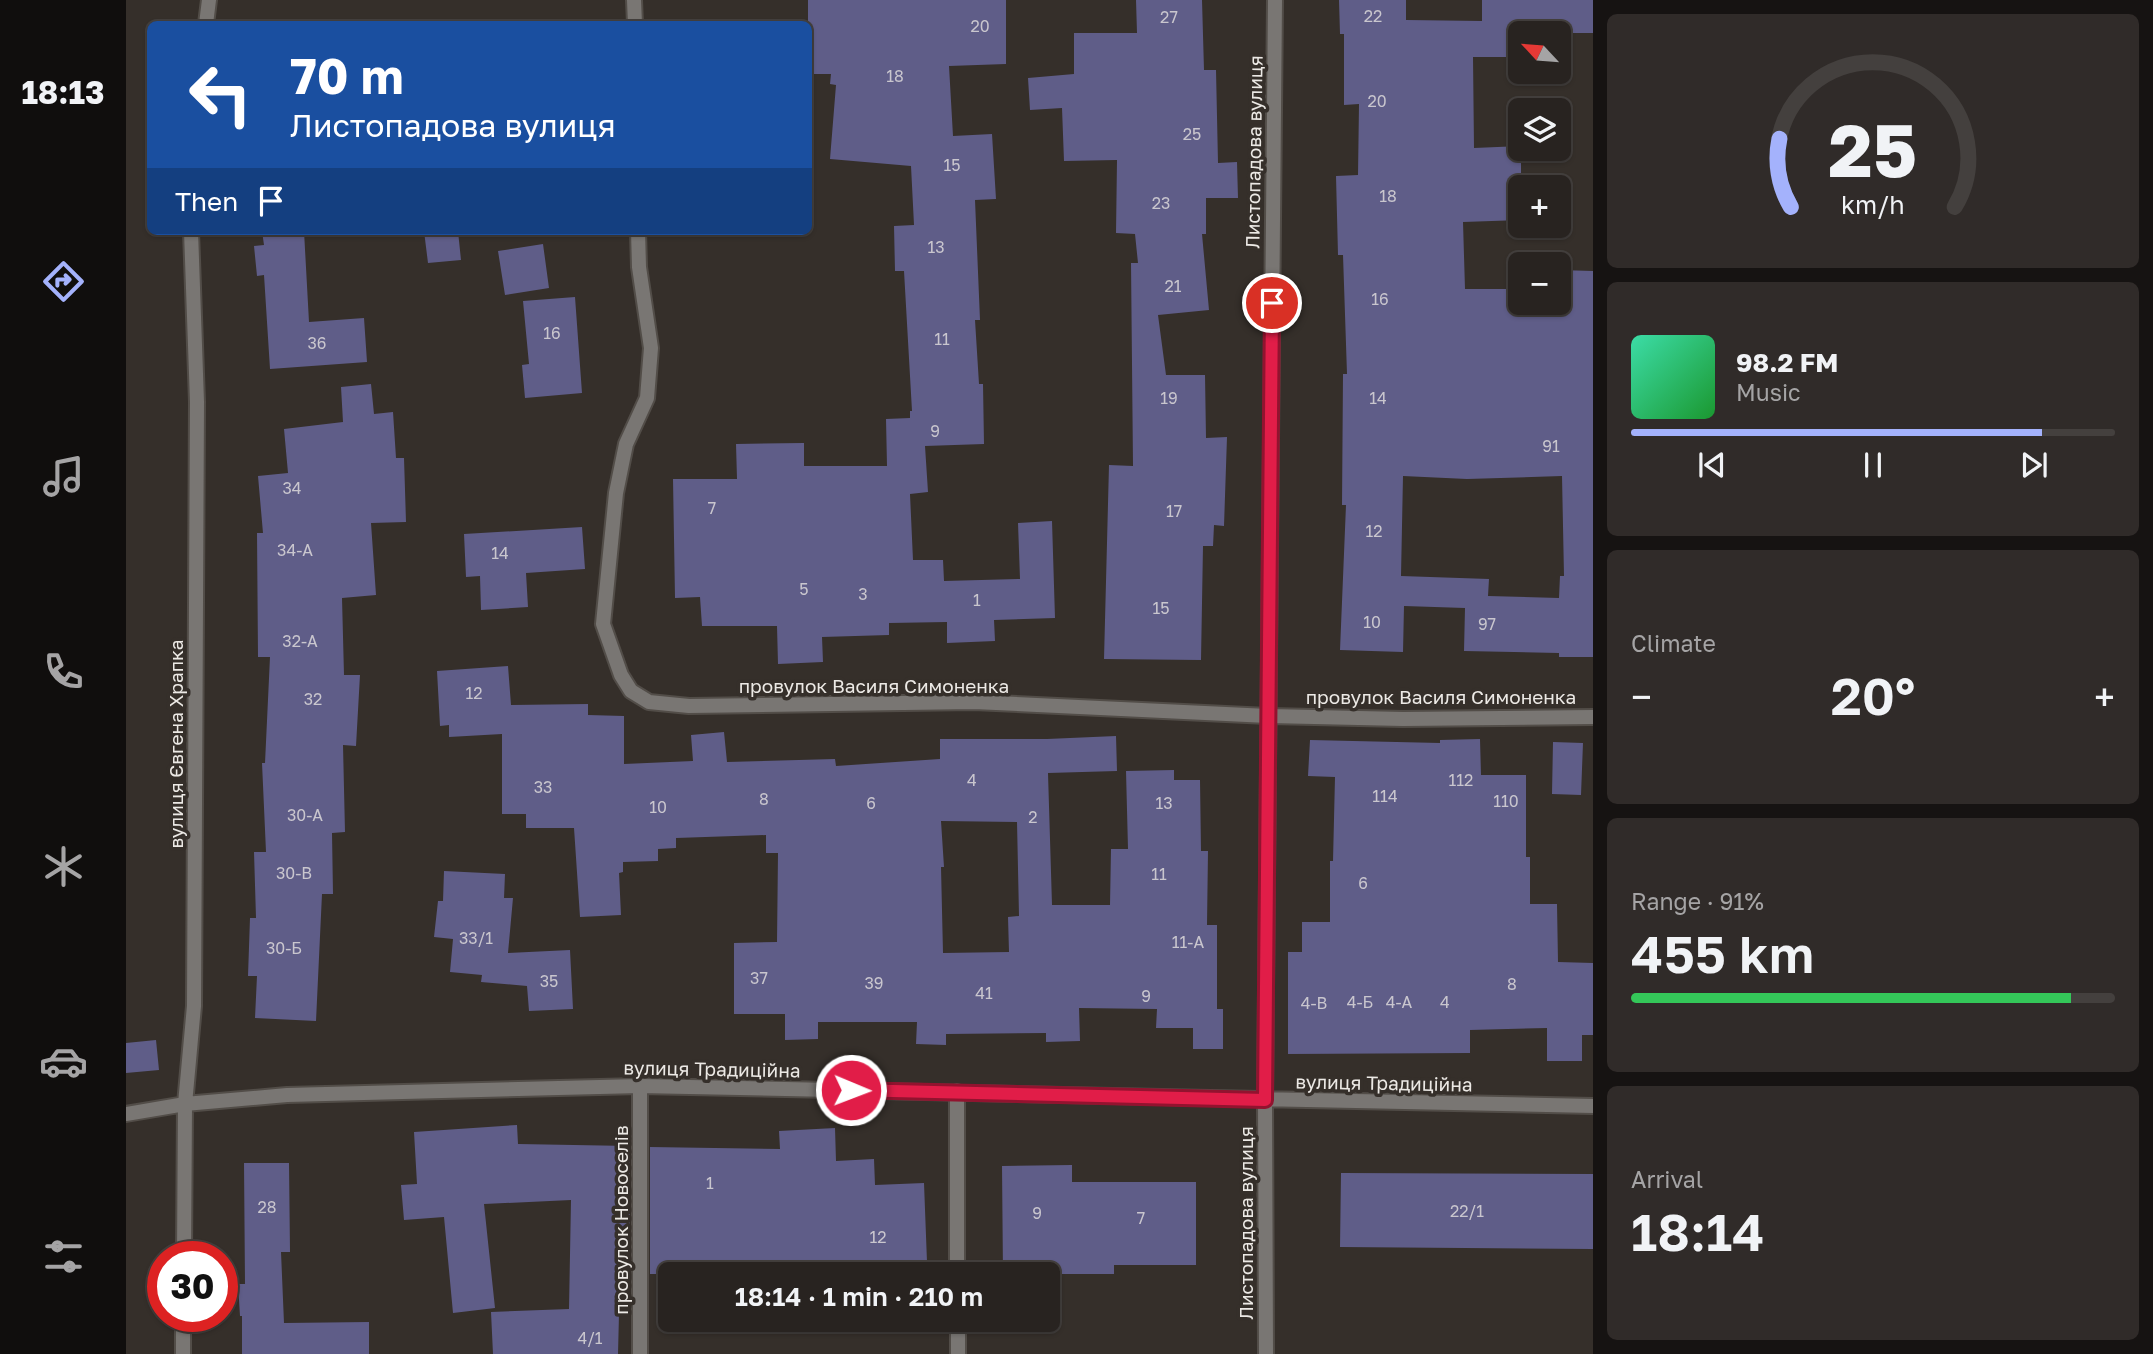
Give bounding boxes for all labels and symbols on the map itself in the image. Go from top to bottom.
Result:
house number: 22 [1364,6,1382,26]
house number: 27 [1160,7,1178,27]
house number: 20 [970,16,990,36]
north arrow [1508,21,1572,84]
street label: Листопадова вулиця [1240,55,1267,249]
house number: 18 [886,66,904,86]
house number: 20 [1367,91,1387,111]
house number: 25 [1183,124,1201,144]
house number: 15 [943,155,961,175]
house number: 18 [1379,186,1397,206]
house number: 23 [1152,193,1170,213]
house number: 13 [927,237,945,257]
pin [1242,273,1302,333]
house number: 21 [1164,276,1182,296]
house number: 16 [1371,289,1389,309]
house number: 16 [543,323,561,343]
house number: 11 [934,329,950,349]
house number: 36 [307,333,327,353]
house number: 19 [1160,388,1178,408]
house number: 14 [1369,388,1387,408]
house number: 9 [930,421,940,441]
house number: 91 [1542,436,1560,456]
house number: 34 [282,478,302,498]
house number: 7 [708,498,716,518]
house number: 17 [1166,501,1182,521]
house number: 12 [1365,521,1383,541]
house number: 34-А [277,540,313,560]
house number: 14 [491,543,509,563]
house number: 5 [799,579,809,599]
house number: 3 [858,584,868,604]
house number: 1 [973,590,981,610]
house number: 15 [1152,598,1170,618]
house number: 10 [1363,612,1381,632]
house number: 97 [1478,614,1496,634]
house number: 32-А [282,631,318,651]
street label: вулиця Євгена Храпка [164,639,187,849]
street label: провулок Василя Симоненка [739,674,1009,697]
house number: 12 [465,683,483,703]
street label: провулок Василя Симоненка [1306,685,1576,708]
house number: 32 [304,689,322,709]
house number: 4 [967,770,977,790]
house number: 112 [1449,770,1473,790]
house number: 33 [534,777,552,797]
house number: 114 [1372,786,1398,806]
house number: 8 [759,789,769,809]
house number: 110 [1493,791,1519,811]
house number: 6 [866,793,876,813]
house number: 13 [1155,793,1173,813]
house number: 10 [649,797,667,817]
house number: 30-А [287,805,323,825]
house number: 2 [1028,807,1038,827]
house number: 30-В [276,863,312,883]
house number: 11 [1151,864,1167,884]
house number: 6 [1358,873,1368,893]
house number: 33/1 [459,928,493,948]
house number: 11-А [1172,932,1204,952]
house number: 30-Б [266,938,302,958]
house number: 37 [750,968,768,988]
house number: 35 [540,971,558,991]
house number: 39 [864,973,884,993]
house number: 8 [1507,974,1517,994]
house number: 41 [975,983,993,1003]
house number: 9 [1141,986,1151,1006]
house number: 4-Б [1347,992,1373,1012]
house number: 4-А [1386,992,1413,1012]
house number: 4 [1440,992,1450,1012]
house number: 4-В [1301,993,1327,1013]
position arrow [814,1053,888,1127]
street label: вулиця Традиційна [623,1055,801,1082]
street label: вулиця Традиційна [1295,1069,1473,1096]
street label: провулок Новоселів [609,1125,632,1315]
street label: Листопадова вулиця [1234,1126,1257,1320]
house number: 1 [706,1173,714,1193]
house number: 28 [257,1197,277,1217]
house number: 22/1 [1450,1201,1484,1221]
house number: 9 [1032,1203,1042,1223]
house number: 7 [1137,1208,1145,1228]
house number: 12 [869,1227,887,1247]
speed limit sign: 30 [147,1241,238,1332]
house number: 4/1 [577,1328,603,1348]

